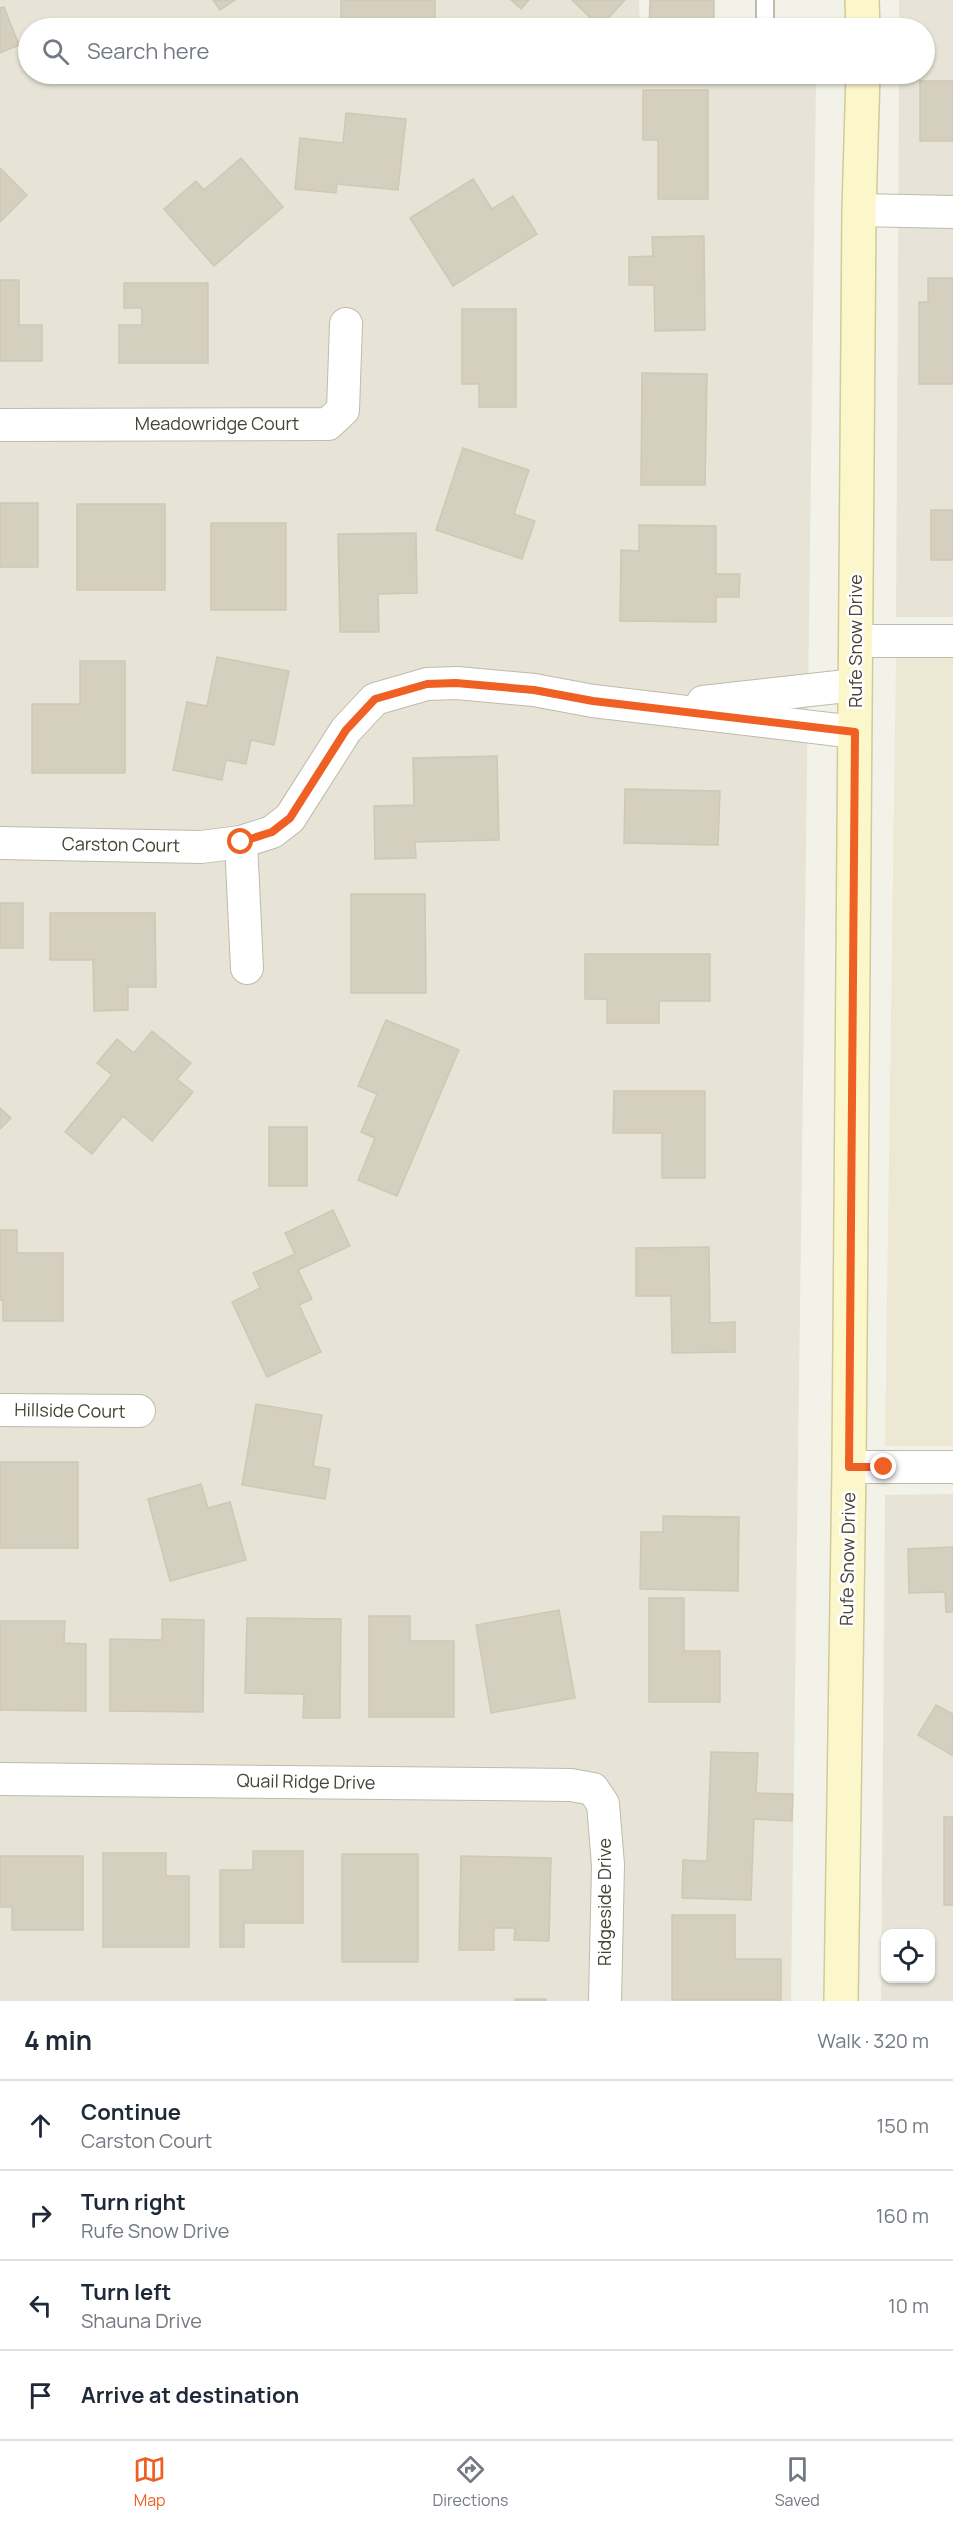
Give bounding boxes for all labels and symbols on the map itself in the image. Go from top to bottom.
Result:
street label: Meadowridge Court [135,411,299,435]
street label: Rufe Snow Drive [843,574,867,708]
route start [227,828,253,854]
street label: Carston Court [62,831,180,857]
street label: Hillside Court [14,1397,126,1423]
route end [870,1453,896,1479]
street label: Rufe Snow Drive [834,1492,860,1626]
street label: Quail Ridge Drive [236,1768,376,1794]
street label: Ridgeside Drive [592,1838,616,1966]

